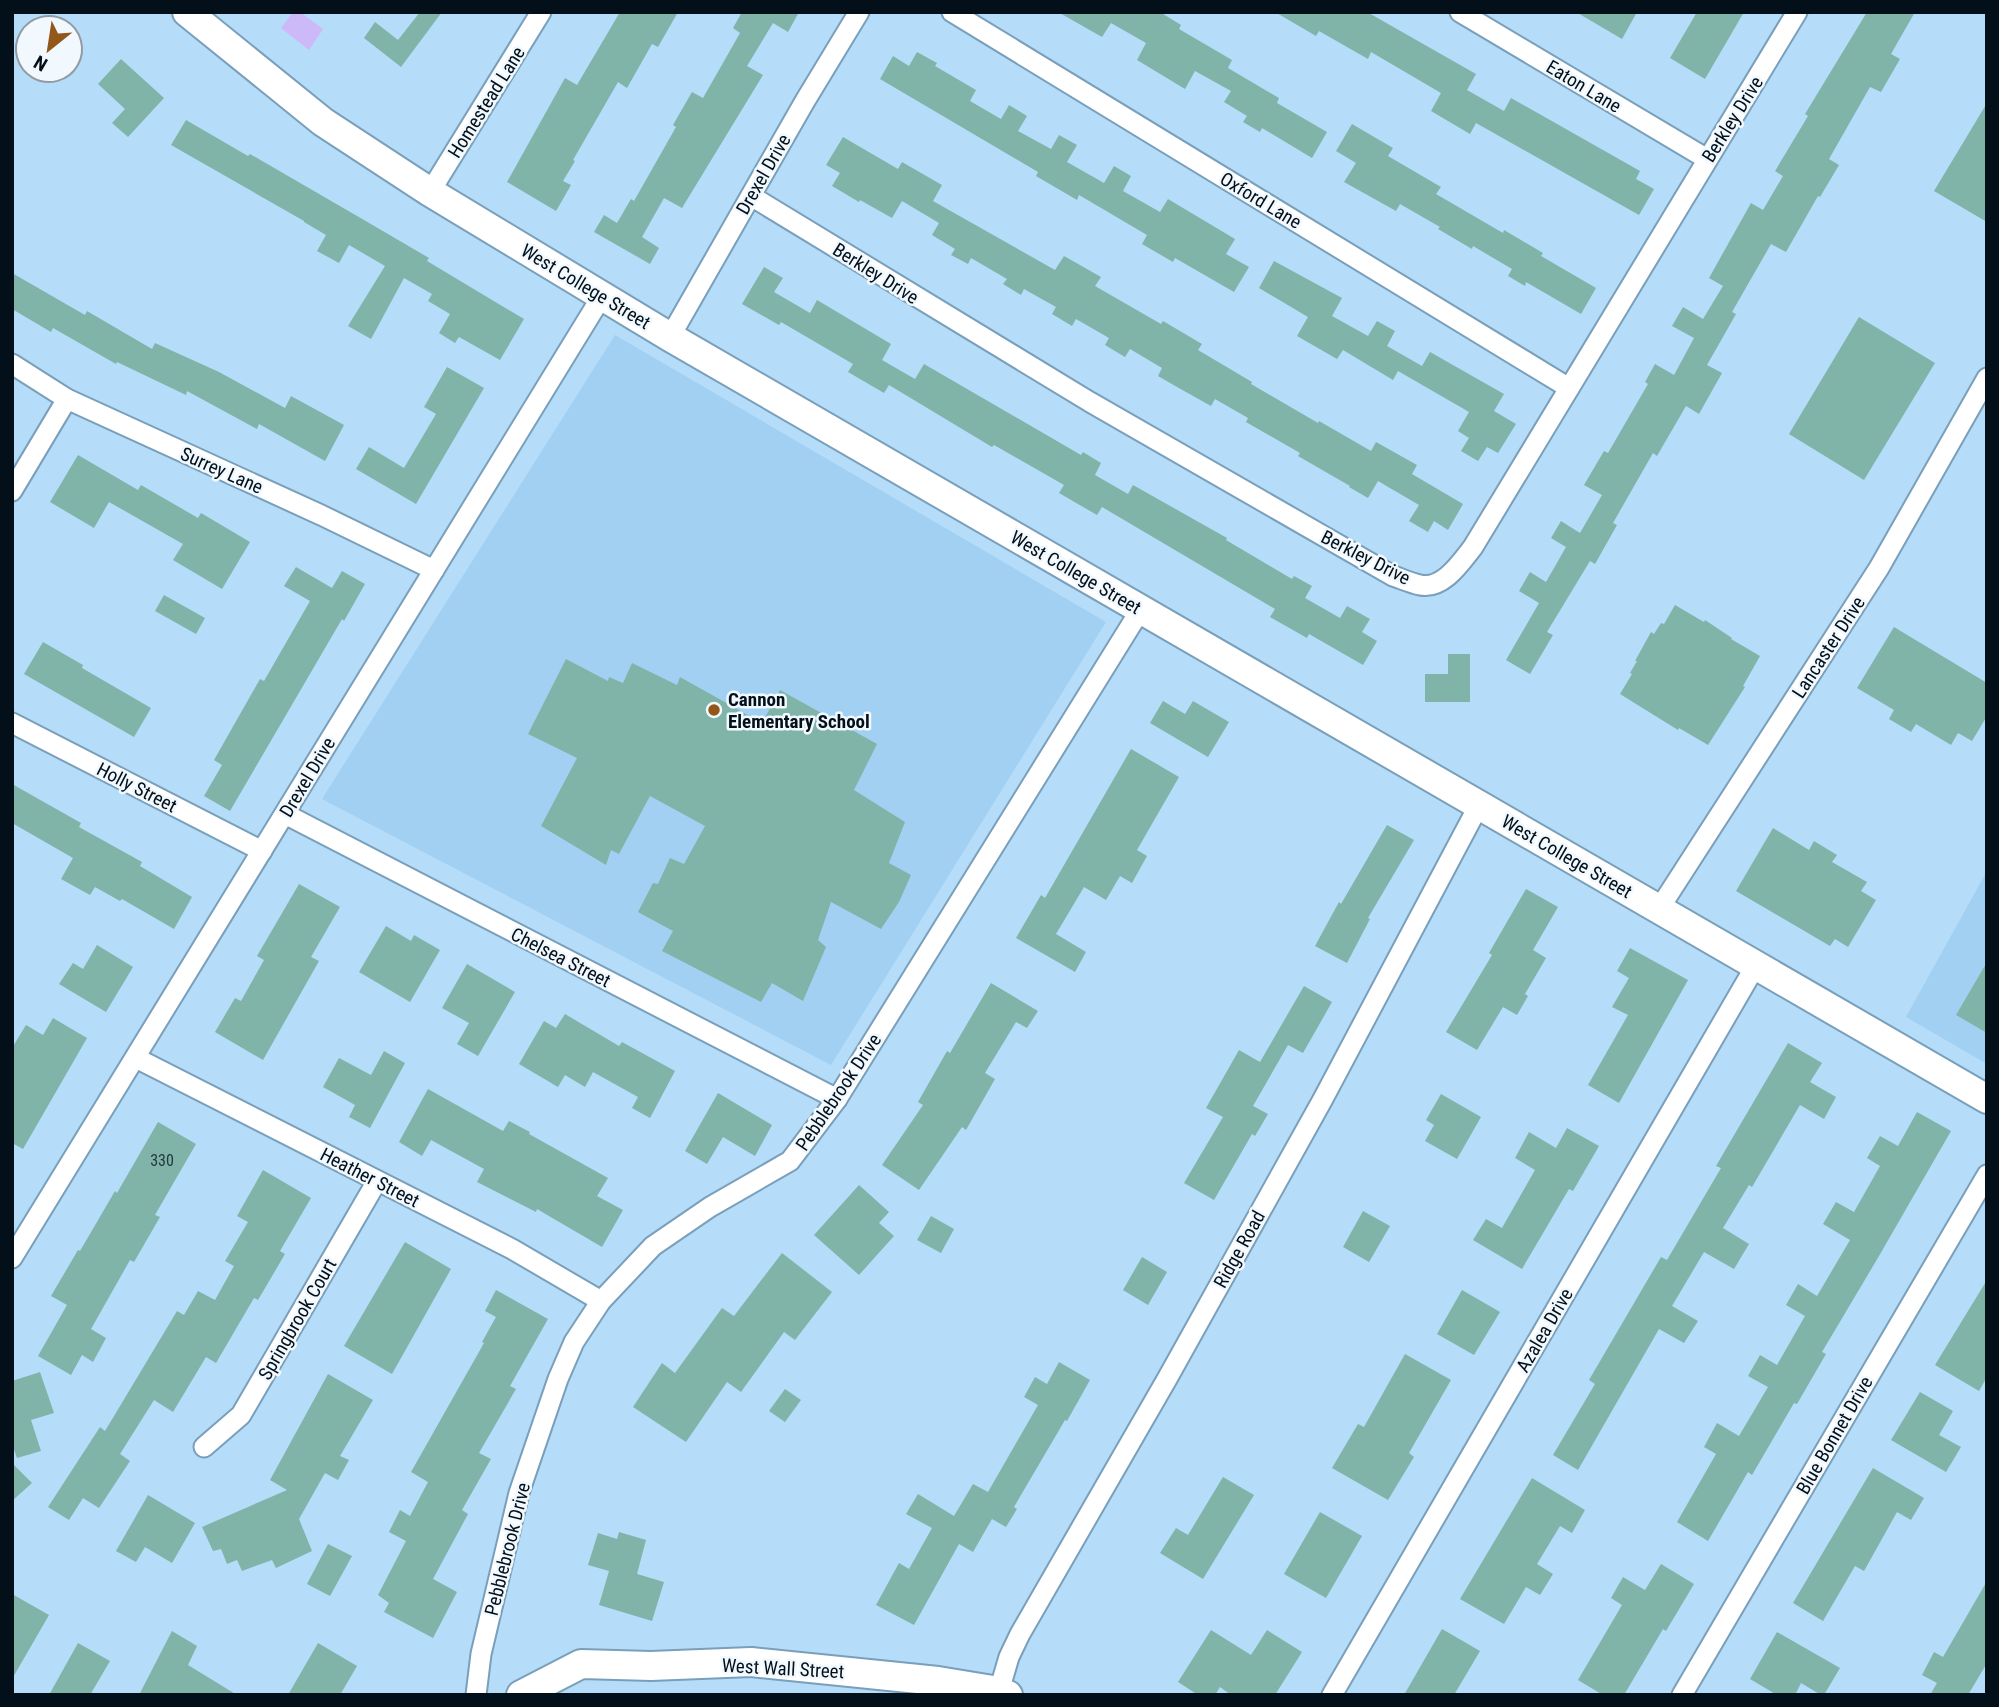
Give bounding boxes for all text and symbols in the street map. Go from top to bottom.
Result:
north arrow [14,14,84,84]
street label: Homestead Lane [443,42,530,162]
text: N [30,50,52,76]
street label: Eaton Lane [1542,55,1625,118]
street label: Berkley Drive [1697,72,1768,166]
street label: Drexel Drive [731,130,796,219]
street label: Oxford Lane [1216,167,1306,234]
street label: Berkley Drive [829,238,923,309]
street label: West College Street [517,239,655,334]
street label: Surrey Lane [177,442,267,499]
street label: Berkley Drive [1317,525,1414,590]
street label: West College Street [1006,526,1145,619]
street label: Lancaster Drive [1787,592,1870,702]
place label: Cannon Elementary School [728,688,870,733]
marker: Cannon Elementary School [706,702,722,718]
street label: Drexel Drive [275,733,340,821]
street label: Holly Street [93,757,181,817]
street label: West College Street [1497,810,1636,903]
street label: Chelsea Street [507,923,614,992]
street label: Pebblebrook Drive [791,1029,886,1155]
street label: Heather Street [316,1143,423,1212]
house number: 330 [150,1151,174,1170]
street label: Ridge Road [1209,1207,1270,1292]
street label: Springbrook Court [253,1254,341,1384]
street label: Azalea Drive [1511,1284,1578,1376]
street label: Blue Bonnet Drive [1791,1372,1878,1498]
street label: Pebblebrook Drive [480,1480,535,1618]
street label: West Wall Street [721,1654,845,1683]

